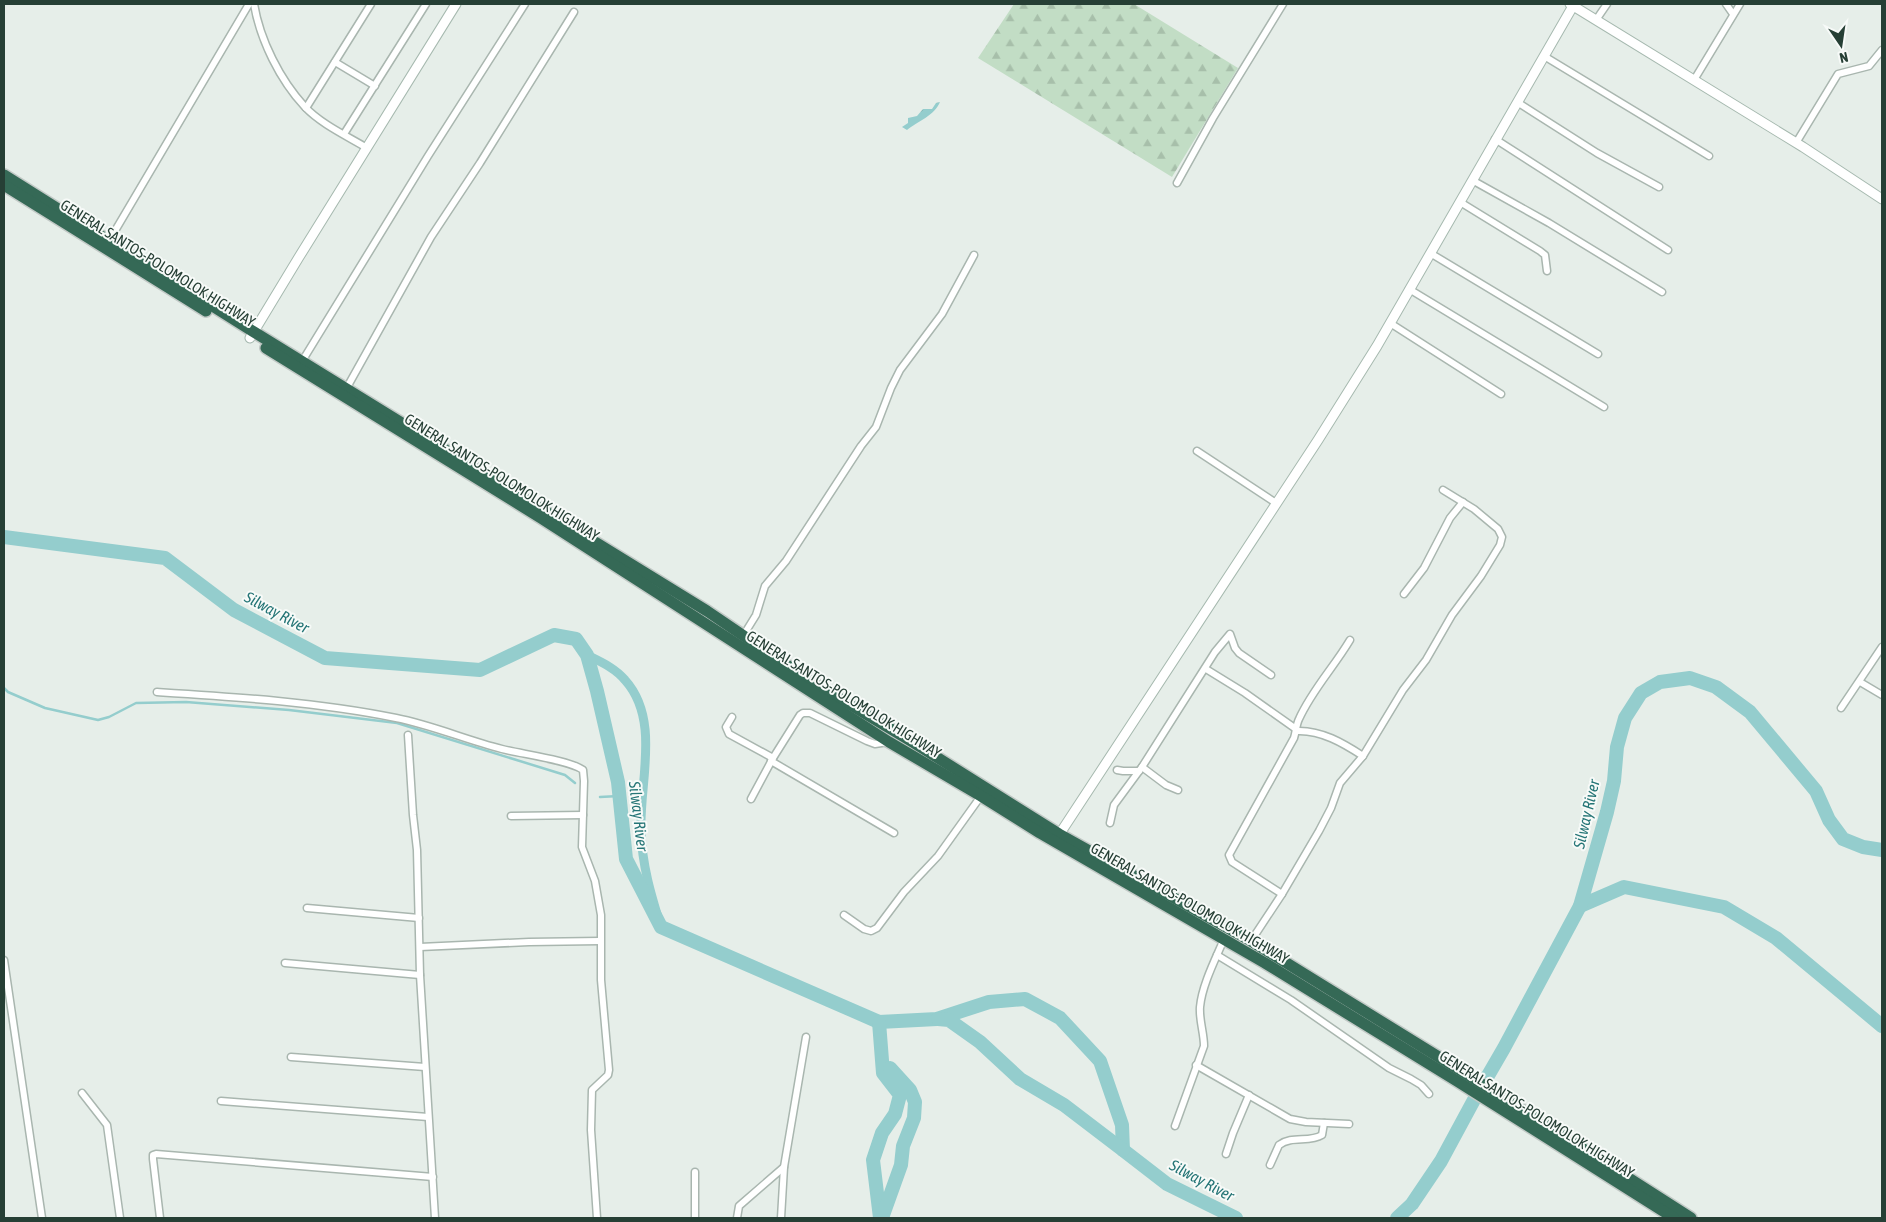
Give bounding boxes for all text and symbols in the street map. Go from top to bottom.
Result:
north arrow [1816,20,1866,70]
text: N [1838,49,1850,66]
street label: GENERAL SANTOS-POLOMOLOK HIGHWAY [58,196,259,330]
street label: GENERAL SANTOS-POLOMOLOK HIGHWAY [402,410,603,544]
water label: Silway River [240,587,313,638]
street label: GENERAL SANTOS-POLOMOLOK HIGHWAY [744,627,945,761]
water label: Silway River [1569,777,1604,851]
water label: Silway River [625,779,652,853]
street label: GENERAL SANTOS-POLOMOLOK HIGHWAY [1088,839,1292,967]
street label: GENERAL SANTOS-POLOMOLOK HIGHWAY [1437,1047,1638,1181]
water label: Silway River [1165,1155,1238,1206]

